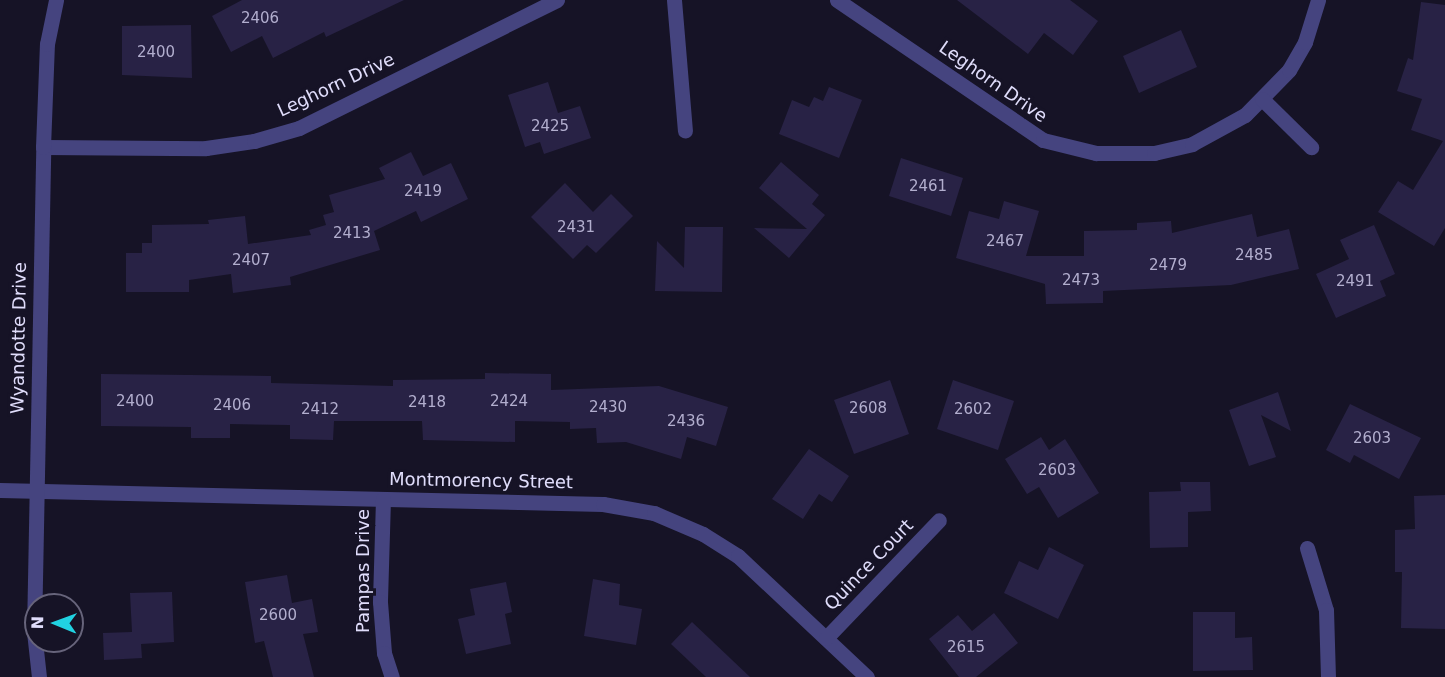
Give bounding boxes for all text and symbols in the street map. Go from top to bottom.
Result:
house number: 2406 [241,10,279,28]
street label: Leghorn Drive [935,37,1051,127]
house number: 2400 [137,44,175,62]
street label: Leghorn Drive [274,48,398,122]
house number: 2425 [531,118,569,136]
house number: 2461 [909,178,947,196]
house number: 2419 [404,183,442,201]
house number: 2431 [557,219,595,237]
house number: 2413 [333,225,371,243]
house number: 2467 [986,233,1024,251]
house number: 2485 [1235,247,1273,265]
house number: 2407 [232,252,270,270]
house number: 2479 [1149,257,1187,275]
street label: Wyandotte Drive [7,262,31,414]
house number: 2473 [1062,272,1100,290]
house number: 2491 [1336,273,1374,291]
house number: 2400 [116,393,154,411]
house number: 2424 [490,393,528,411]
house number: 2418 [408,394,446,412]
house number: 2406 [213,397,251,415]
house number: 2430 [589,399,627,417]
house number: 2608 [849,400,887,418]
house number: 2412 [301,401,339,419]
house number: 2602 [954,401,992,419]
house number: 2436 [667,413,705,431]
house number: 2603 [1353,430,1391,448]
house number: 2603 [1038,462,1076,480]
street label: Montmorency Street [389,469,573,493]
street label: Pampas Drive [352,509,374,633]
street label: Quince Court [820,515,918,615]
north arrow [24,593,84,653]
house number: 2600 [259,607,297,625]
text: N [28,616,47,630]
house number: 2615 [947,639,985,657]

